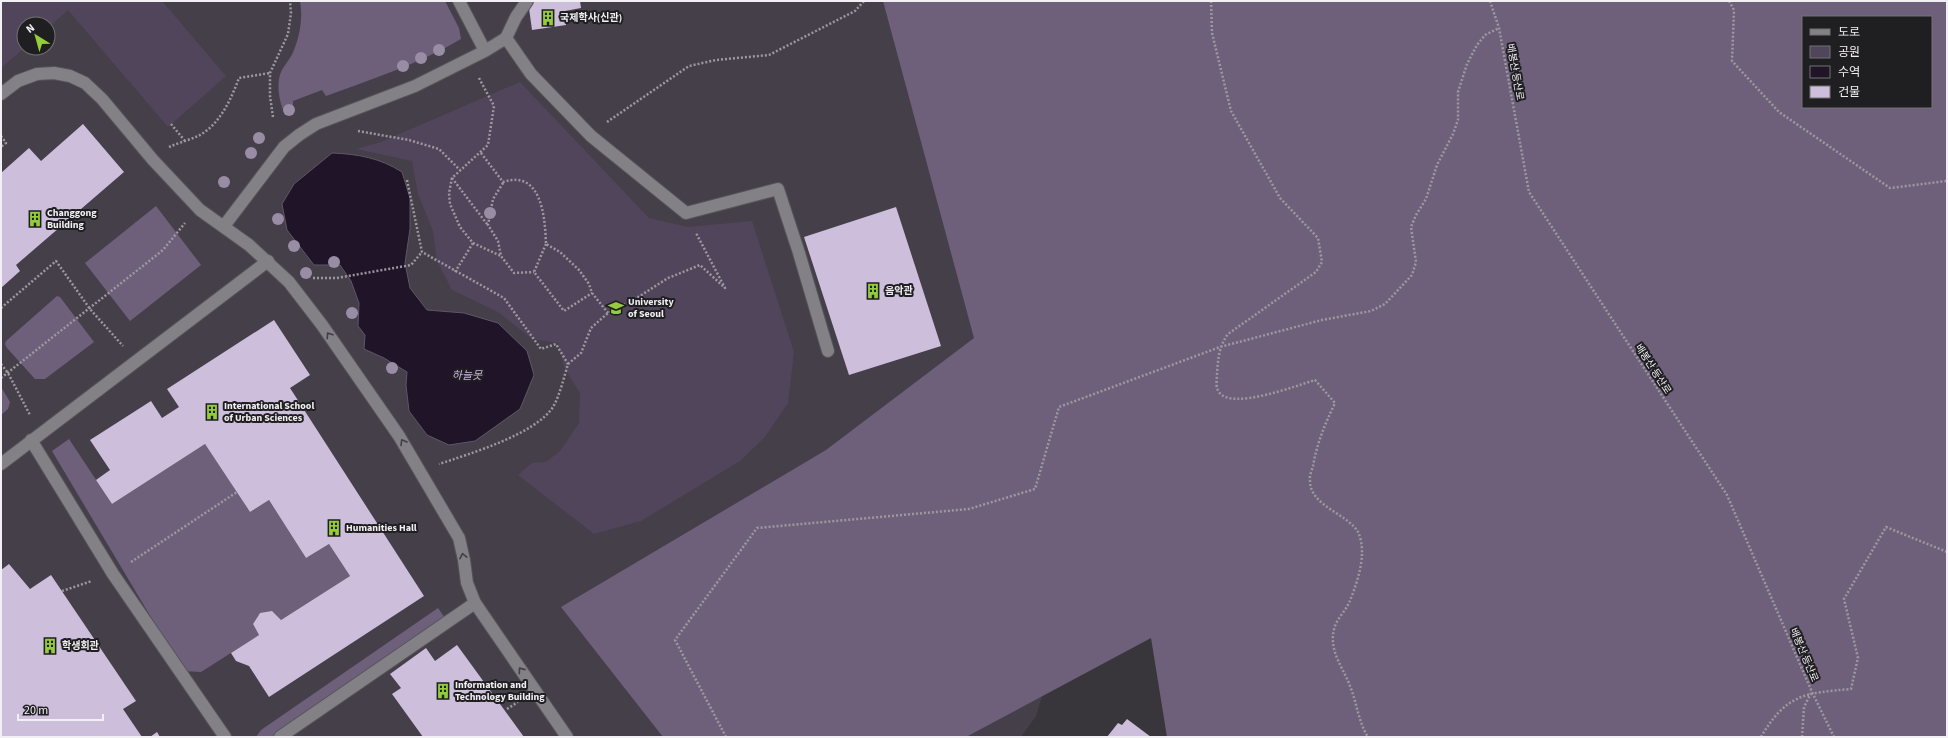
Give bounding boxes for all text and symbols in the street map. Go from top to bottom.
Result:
building icon: 국제학사(신관) [539,9,557,27]
place label: 국제학사(신관) [560,11,622,25]
north arrow [16,16,56,56]
legend [1802,16,1932,108]
text: N [23,20,38,37]
text: 도로 [1838,24,1860,41]
street label: 배봉산 등산로 [1503,43,1527,101]
text: 공원 [1838,44,1860,61]
text: 수역 [1838,64,1860,81]
text: 건물 [1838,84,1860,101]
place label: Changgong Building [47,206,97,232]
building icon: Changgong Building [26,210,44,228]
building icon: 음악관 [864,282,882,300]
place label: 음악관 [885,284,913,298]
place label: University of Seoul [628,295,674,321]
school or university icon: University of Seoul [607,299,625,317]
one-way arrow [326,332,334,339]
street label: 배봉산 등산로 [1632,341,1674,397]
water label: 하늘못 [452,368,483,383]
place label: International School of Urban Sciences [224,399,314,425]
building icon: International School of Urban Sciences [203,403,221,421]
one-way arrow [400,439,407,446]
building icon: Humanities Hall [325,519,343,537]
place label: Humanities Hall [346,521,417,535]
one-way arrow [460,553,468,560]
street label: 배봉산 등산로 [1786,626,1822,684]
building icon: 학생회관 [41,637,59,655]
place label: 학생회관 [62,639,99,653]
one-way arrow [518,667,526,674]
place label: Information and Technology Building [455,678,545,704]
building icon: Information and Technology Building [434,682,452,700]
scale bar [18,696,103,722]
text: 20 m [24,702,48,719]

